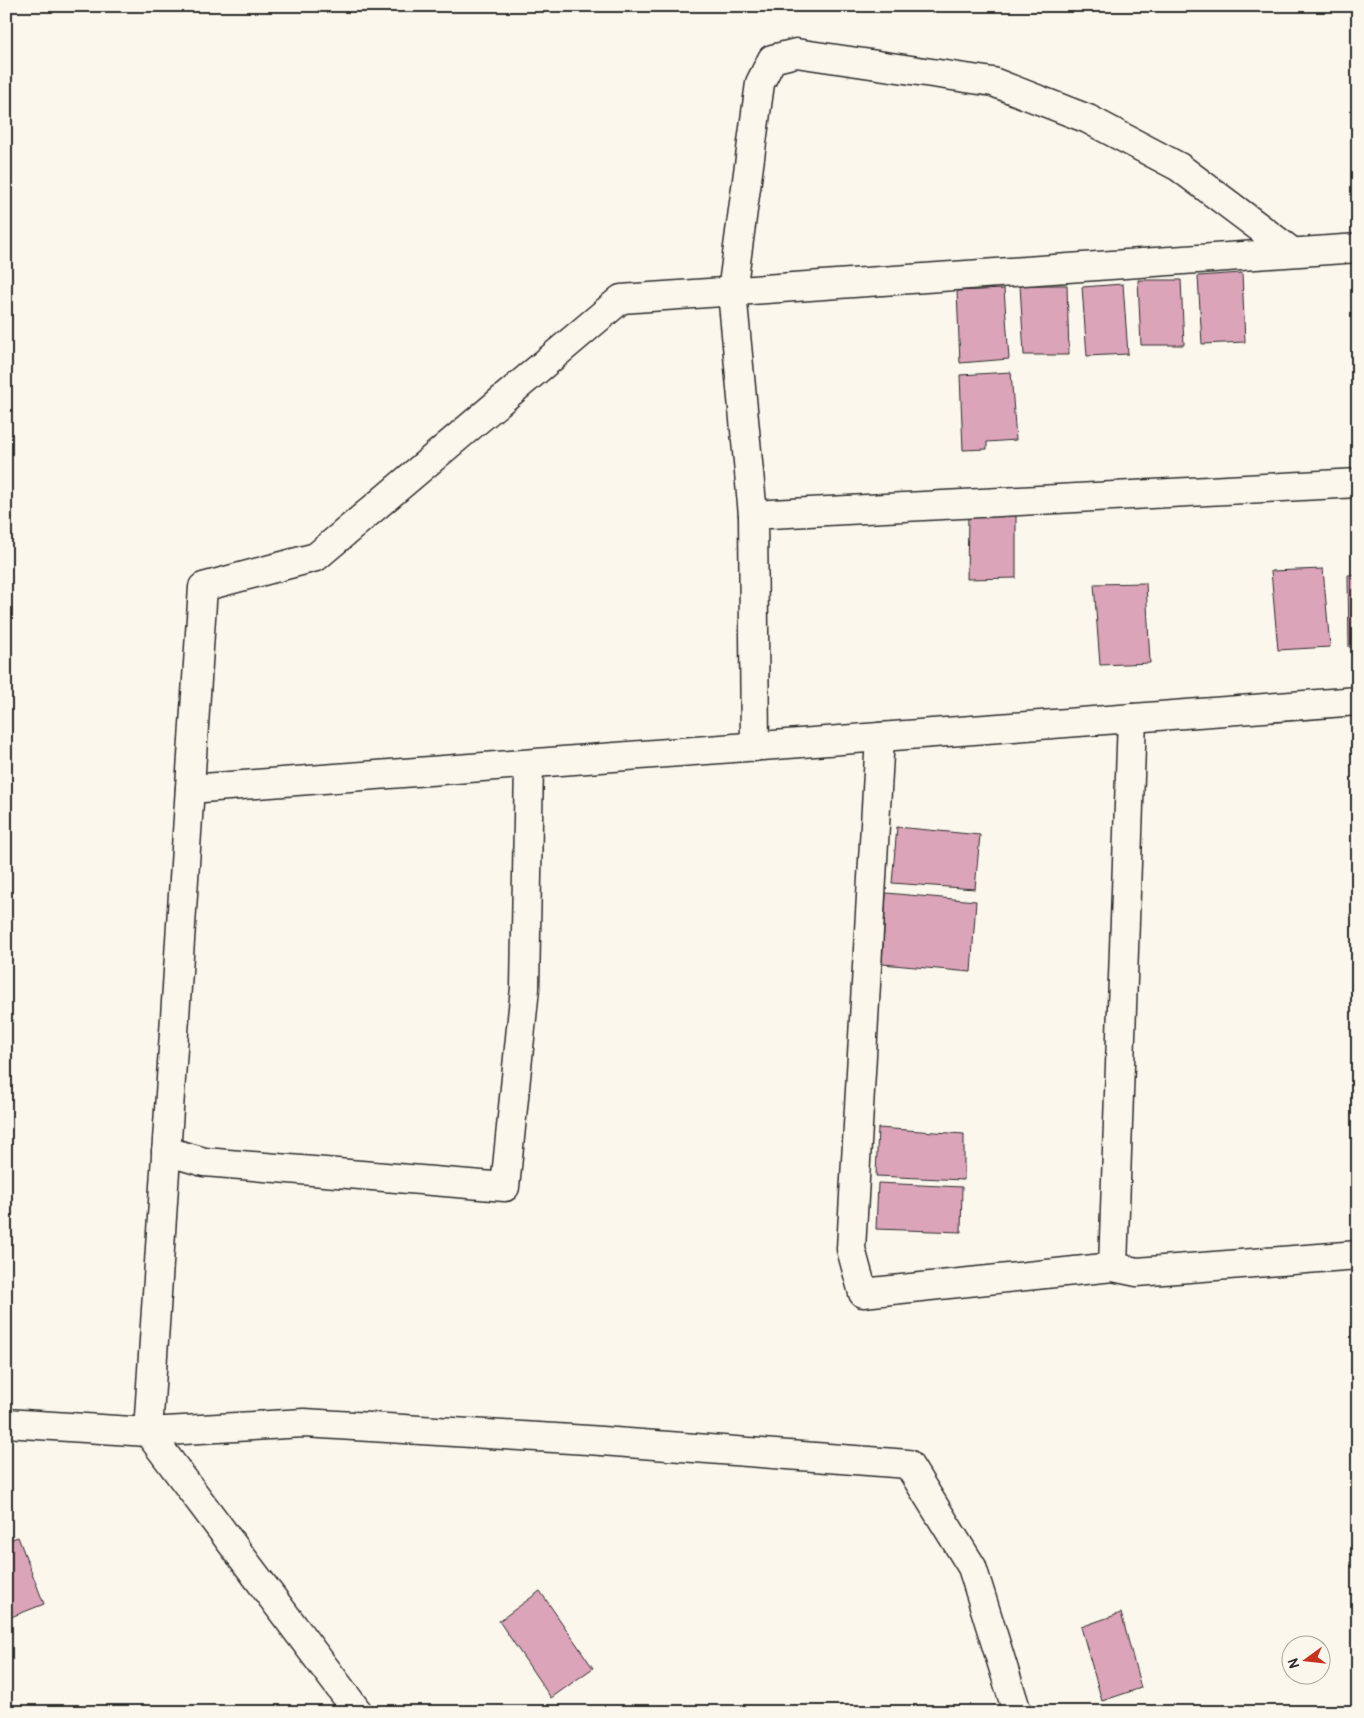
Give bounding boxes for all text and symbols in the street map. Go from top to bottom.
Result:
north arrow [1282,1636,1332,1686]
text: N [1284,1656,1303,1670]

